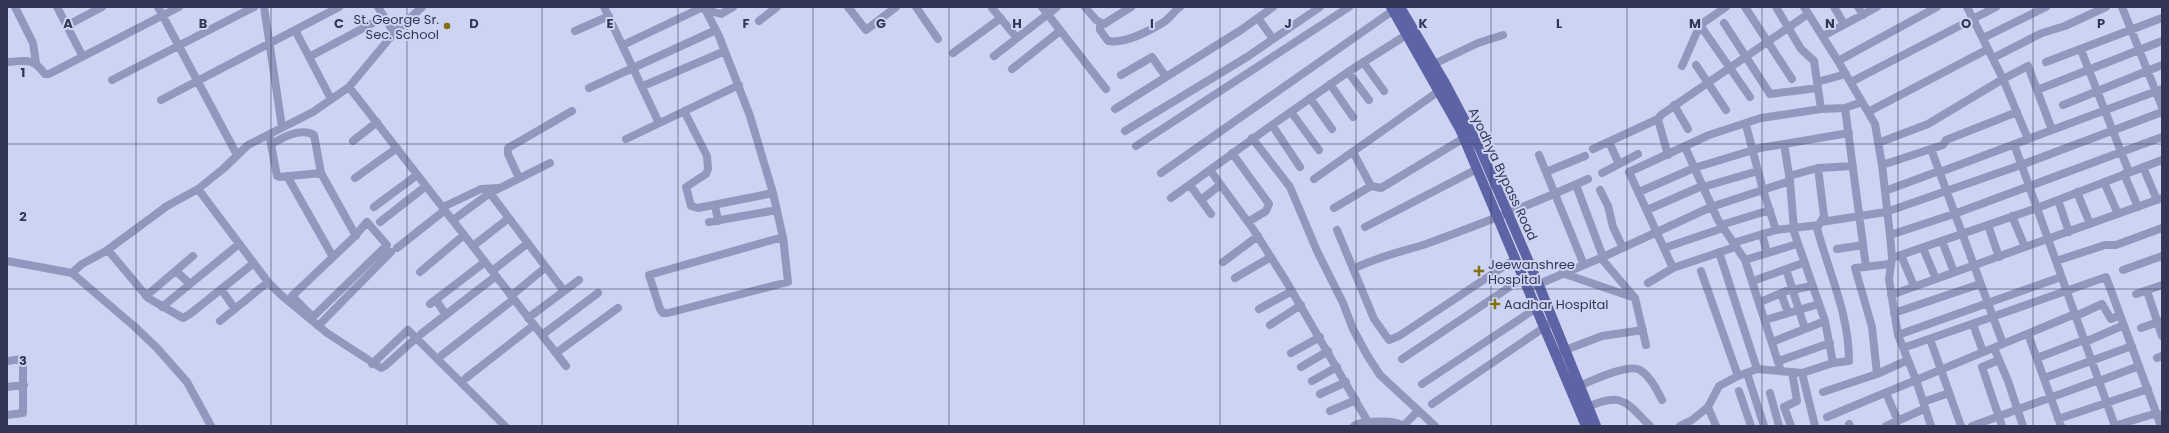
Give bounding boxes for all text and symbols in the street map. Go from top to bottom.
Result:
place label: St. George Sr. Sec. School [354,10,439,44]
text: A [63,14,73,33]
text: B [199,14,208,33]
text: C [334,14,344,33]
text: D [469,14,479,33]
text: E [606,14,614,33]
text: F [742,14,750,33]
text: G [876,14,886,33]
text: H [1012,14,1022,33]
text: I [1150,14,1154,33]
text: J [1284,14,1292,33]
text: K [1418,14,1428,33]
text: L [1556,14,1562,33]
text: M [1689,14,1701,33]
text: N [1825,14,1835,33]
text: O [1961,14,1971,33]
text: P [2097,14,2105,33]
marker: St. George Sr. Sec. School [442,21,452,31]
text: 1 [21,63,25,82]
street label: Ayodhya Bypass Road [1464,104,1542,244]
text: 2 [19,207,27,226]
place label: Jeewanshree Hospital [1488,255,1575,289]
marker: Jeewanshree Hospital [1473,265,1485,277]
place label: Aadhar Hospital [1504,295,1609,314]
marker: Aadhar Hospital [1489,298,1501,310]
text: 3 [19,351,27,370]

